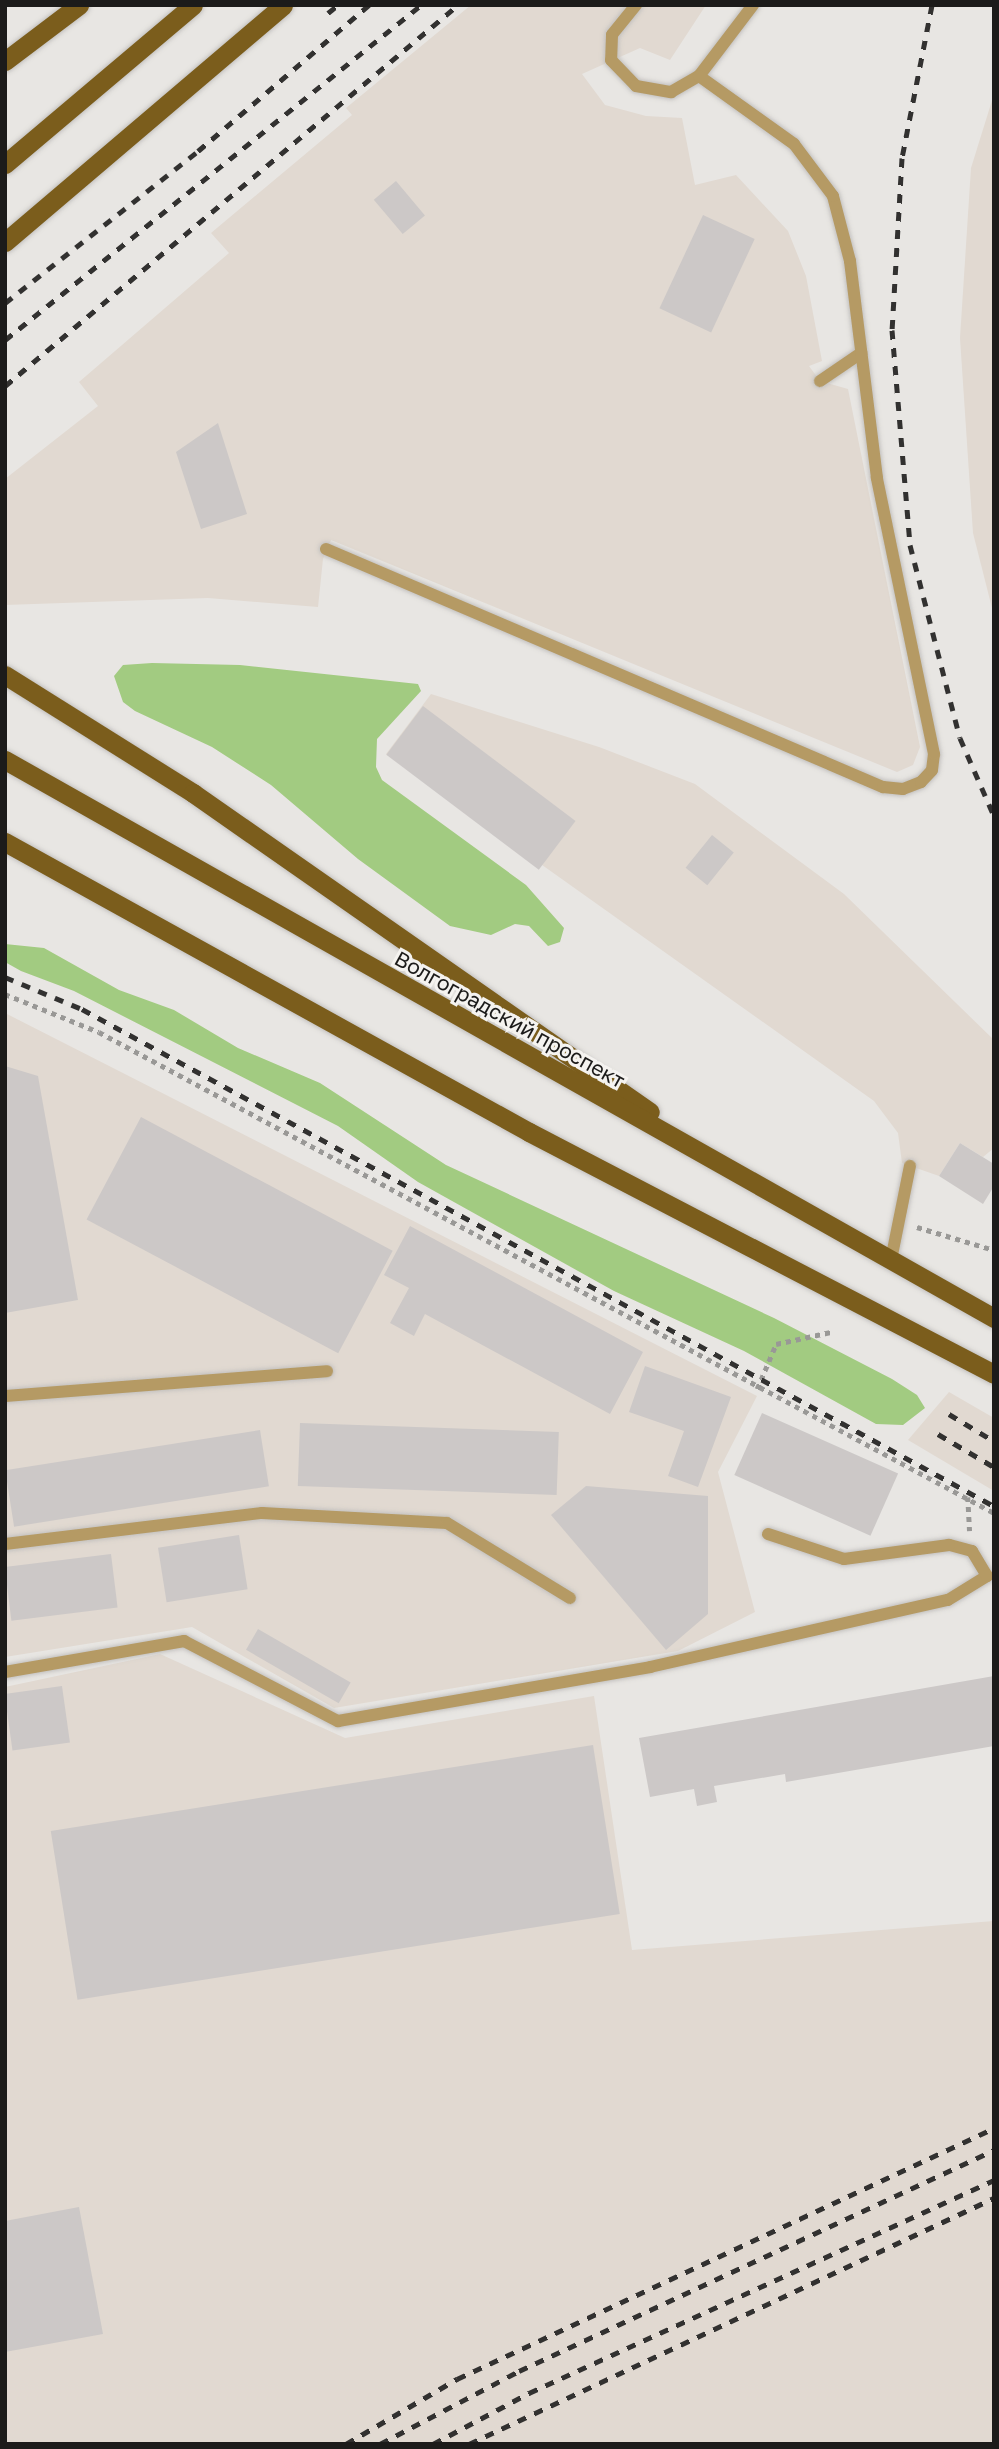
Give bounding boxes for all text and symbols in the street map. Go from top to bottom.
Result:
street label: Волгоградский проспект [391,945,629,1093]

